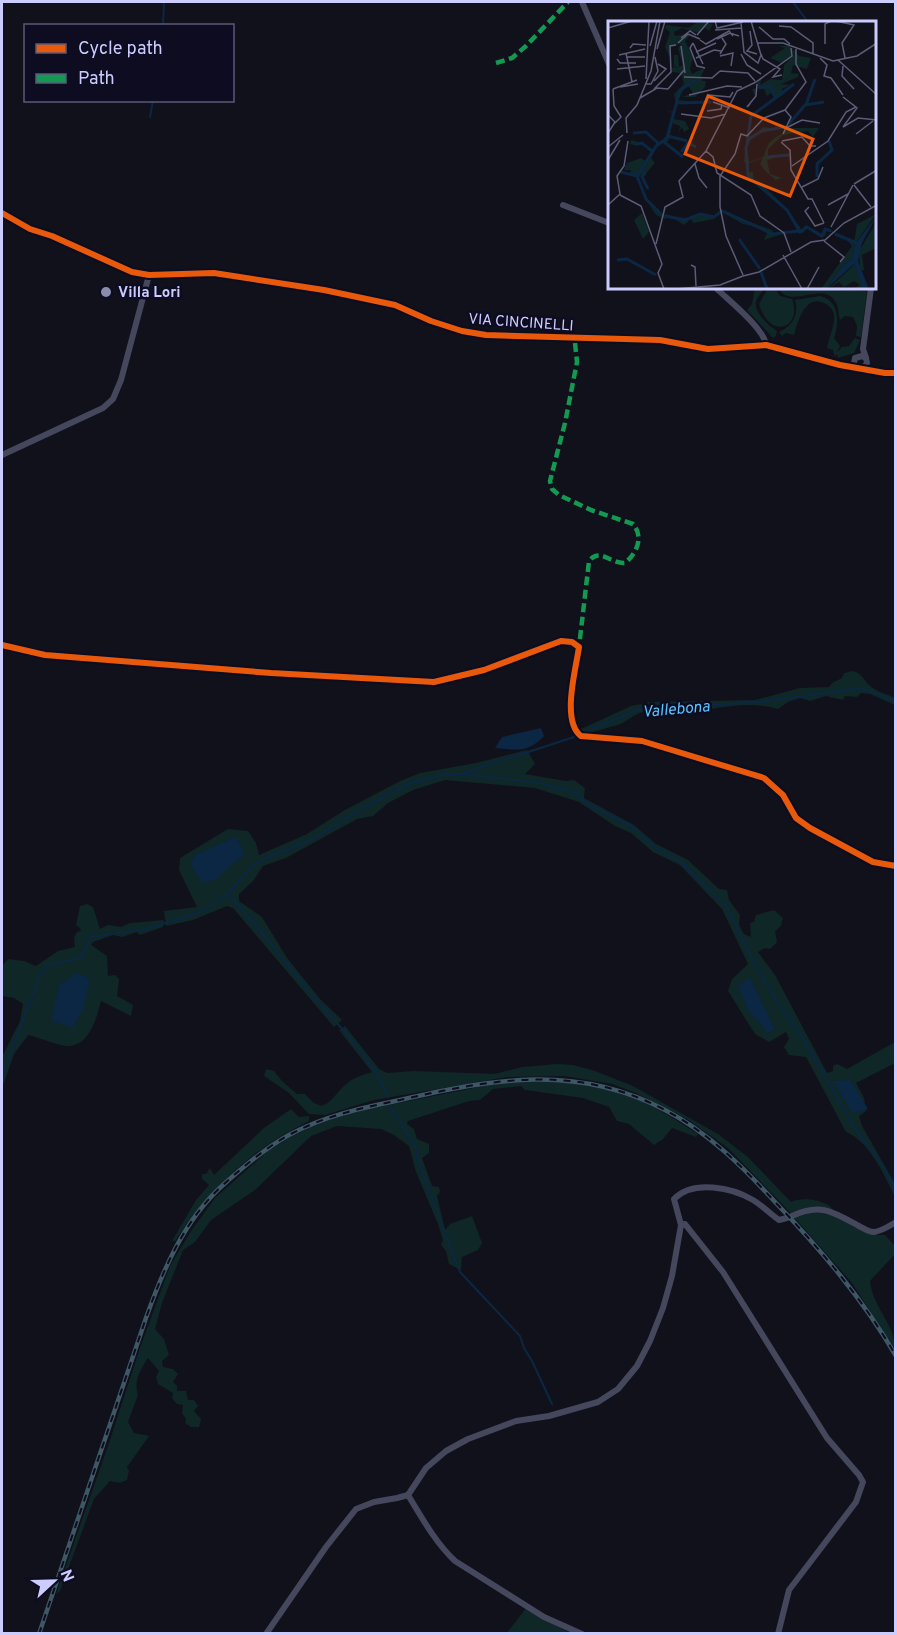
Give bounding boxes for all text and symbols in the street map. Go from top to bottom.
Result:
inset map [608,21,876,290]
legend [24,24,234,102]
text: Cycle path [78,38,163,61]
text: Path [78,68,115,91]
place label: Villa Lori [118,284,181,303]
marker: Villa Lori [99,285,113,299]
street label: VIA CINCINELLI [468,310,574,337]
water label: Vallebona [642,697,711,723]
north arrow [24,1551,84,1611]
text: N [55,1567,77,1585]

